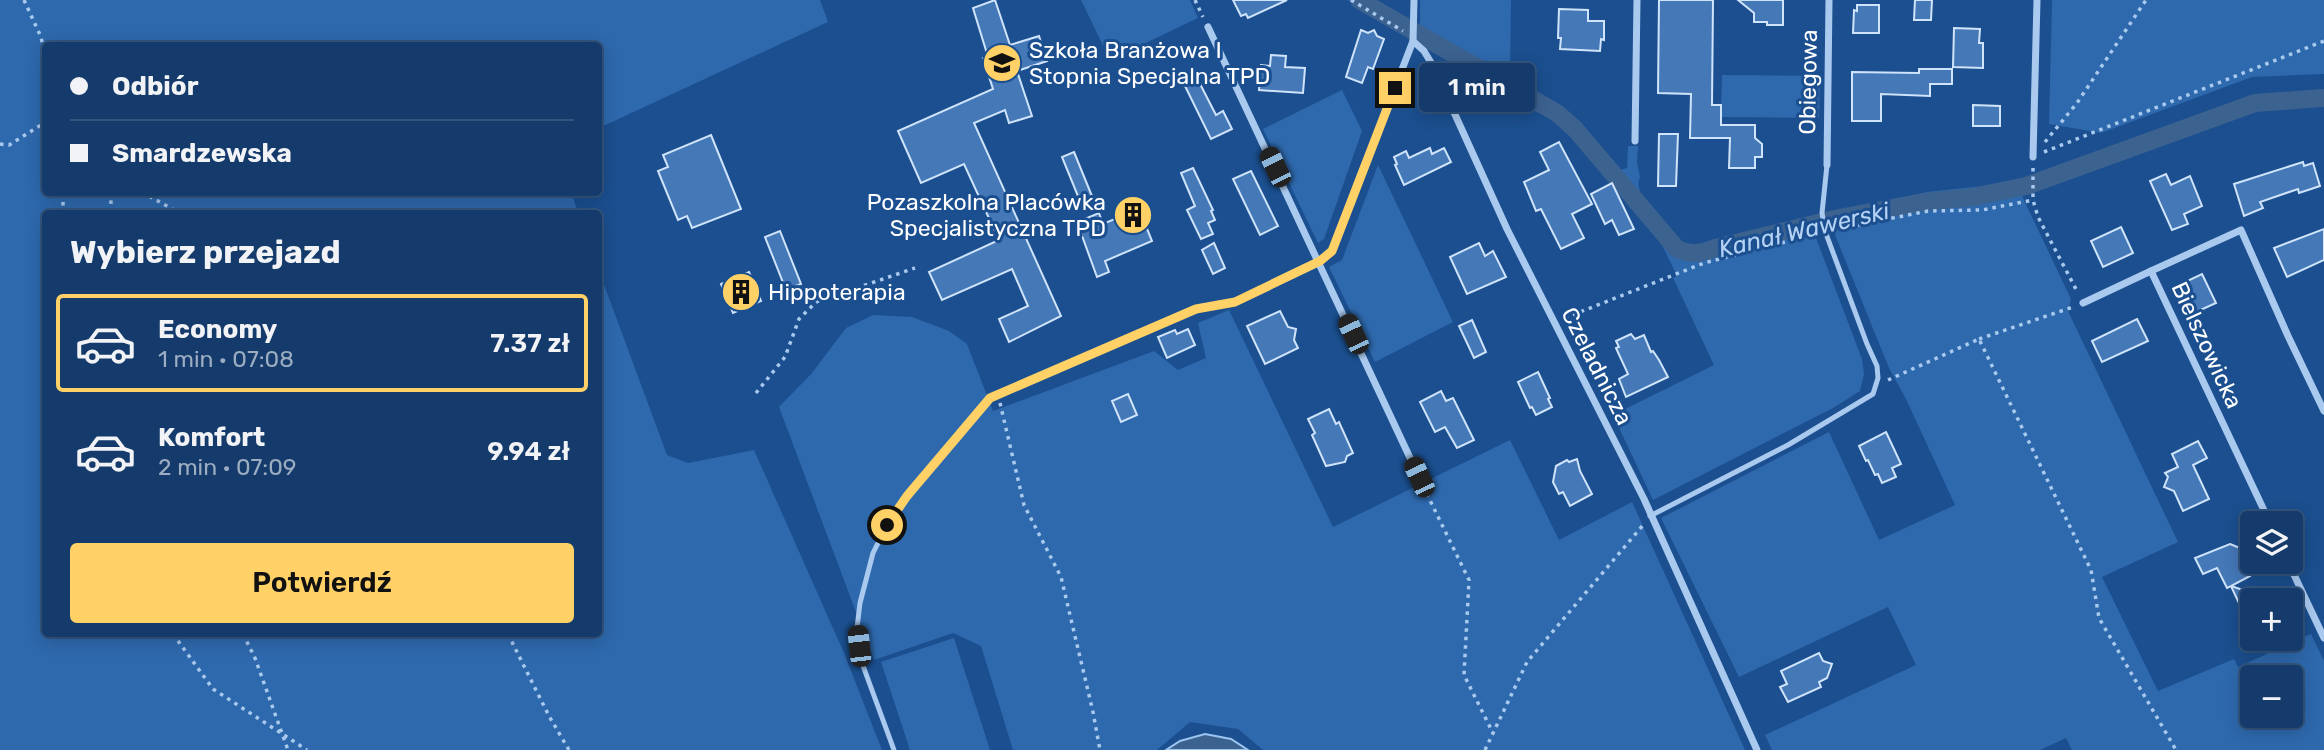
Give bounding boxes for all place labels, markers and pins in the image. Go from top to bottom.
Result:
place label: Szkoła Branżowa I Stopnia Specjalna TPD [1029,36,1270,90]
school or university icon: Szkoła Branżowa I Stopnia Specjalna TPD [981,42,1023,84]
place label: Pozaszkolna Placówka Specjalistyczna TPD [867,188,1106,242]
building icon: Pozaszkolna Placówka Specjalistyczna TPD [1112,194,1154,236]
building icon: Hippoterapia [720,271,762,313]
place label: Hippoterapia [768,278,906,306]

